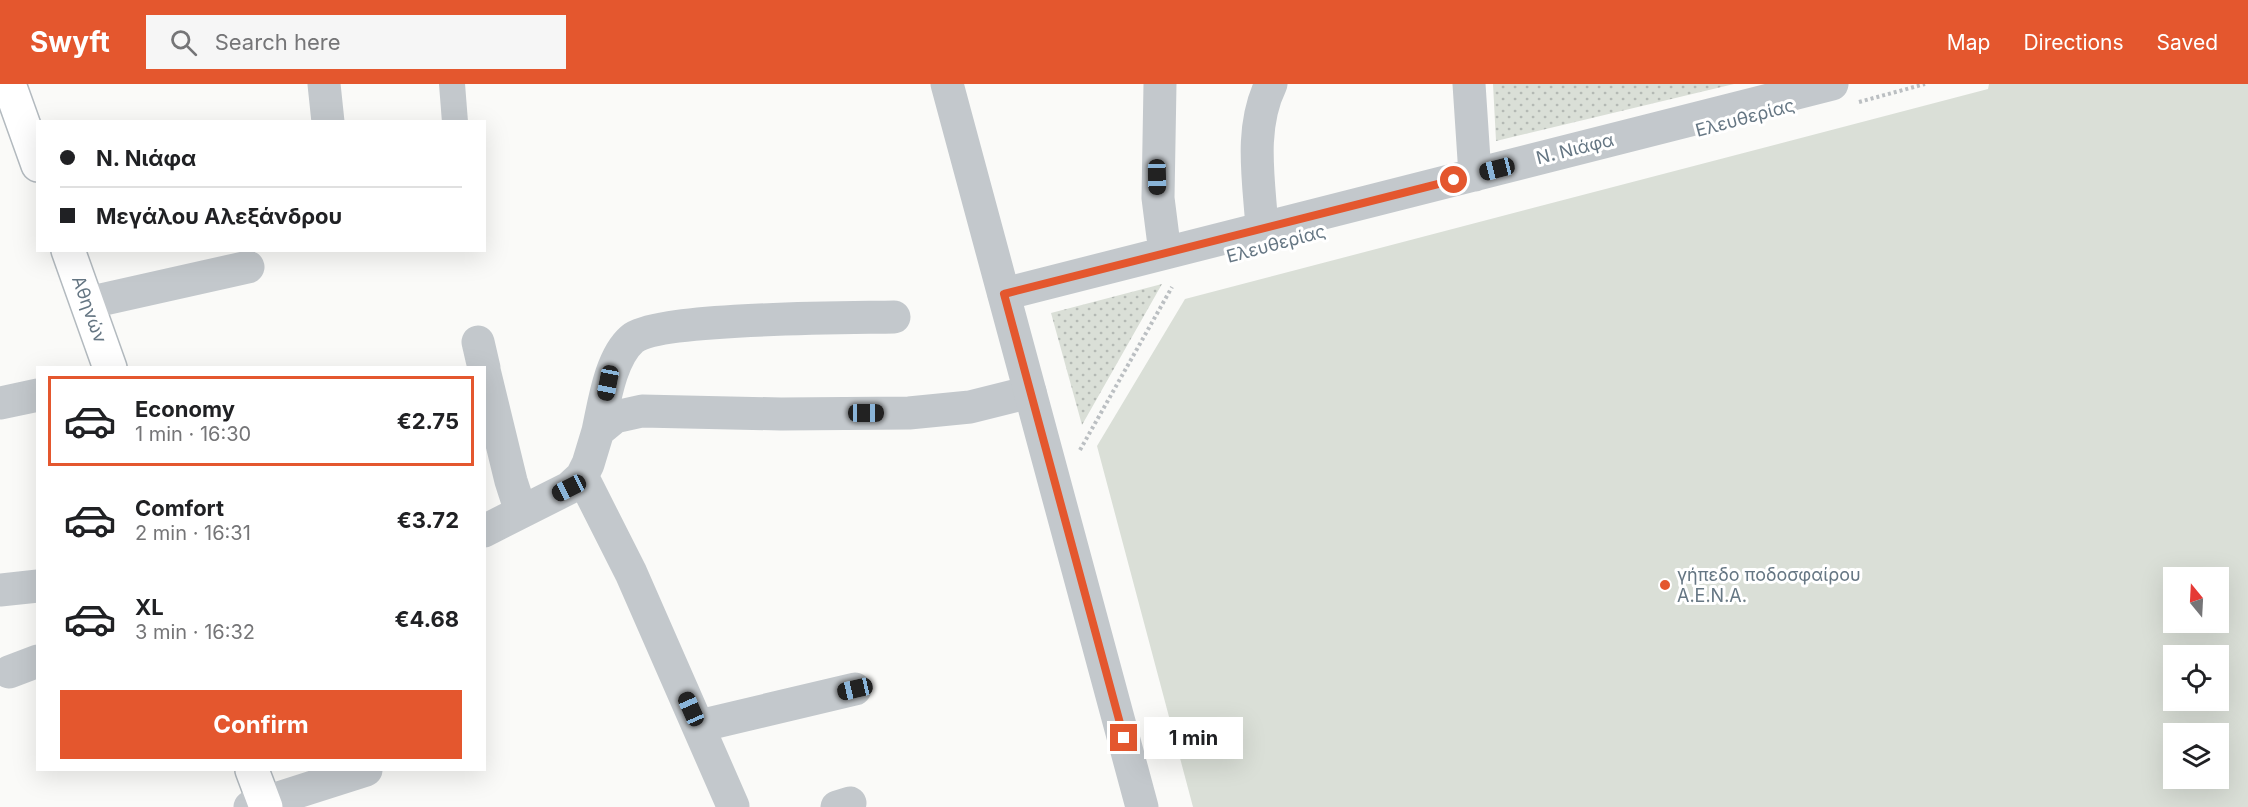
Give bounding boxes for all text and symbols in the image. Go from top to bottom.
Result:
search box [146,15,566,69]
text: Swyft [30,25,110,59]
icon: search [167,26,200,59]
text: Search here [215,29,340,55]
text: Map [1947,30,1990,55]
text: Directions [2023,30,2124,55]
text: Saved [2157,30,2218,55]
street label: Ελευθερίας [1693,94,1797,141]
street label: Ν. Νιάφα [1534,129,1616,168]
text: Ν. Νιάφα [96,145,196,171]
car [1477,156,1517,182]
car [1148,159,1166,195]
route start [1440,166,1467,193]
text: Μεγάλου Αλεξάνδρου [96,203,342,229]
street label: Ελευθερίας [1224,220,1328,267]
street label: Αθηνών [68,273,111,346]
car [596,364,620,402]
icon: car [63,394,117,448]
text: Economy [135,396,235,422]
car [848,404,884,422]
text: €2.75 [397,408,459,434]
text: 1 min · 16:30 [135,422,251,446]
car [549,472,589,504]
icon: car [63,493,117,547]
text: Comfort [135,495,224,521]
text: €3.72 [397,507,459,533]
text: 2 min · 16:31 [135,521,251,545]
place label: γήπεδο ποδοσφαίρου Α.Ε.Ν.Α. [1677,564,1861,606]
north arrow [2163,567,2229,633]
map controls [2163,567,2229,789]
marker: γήπεδο ποδοσφαίρου Α.Ε.Ν.Α. [1658,578,1672,592]
icon: car [63,592,117,646]
text: XL [135,594,164,620]
text: €4.68 [394,606,459,632]
text: 3 min · 16:32 [135,620,255,644]
button: locate [2163,645,2229,711]
car [835,676,875,702]
car [675,689,707,729]
button: Confirm [60,690,462,759]
callout: 1 min [1145,717,1244,759]
button: layers [2163,723,2229,789]
route end [1110,724,1137,751]
text: 1 min [1169,726,1218,750]

